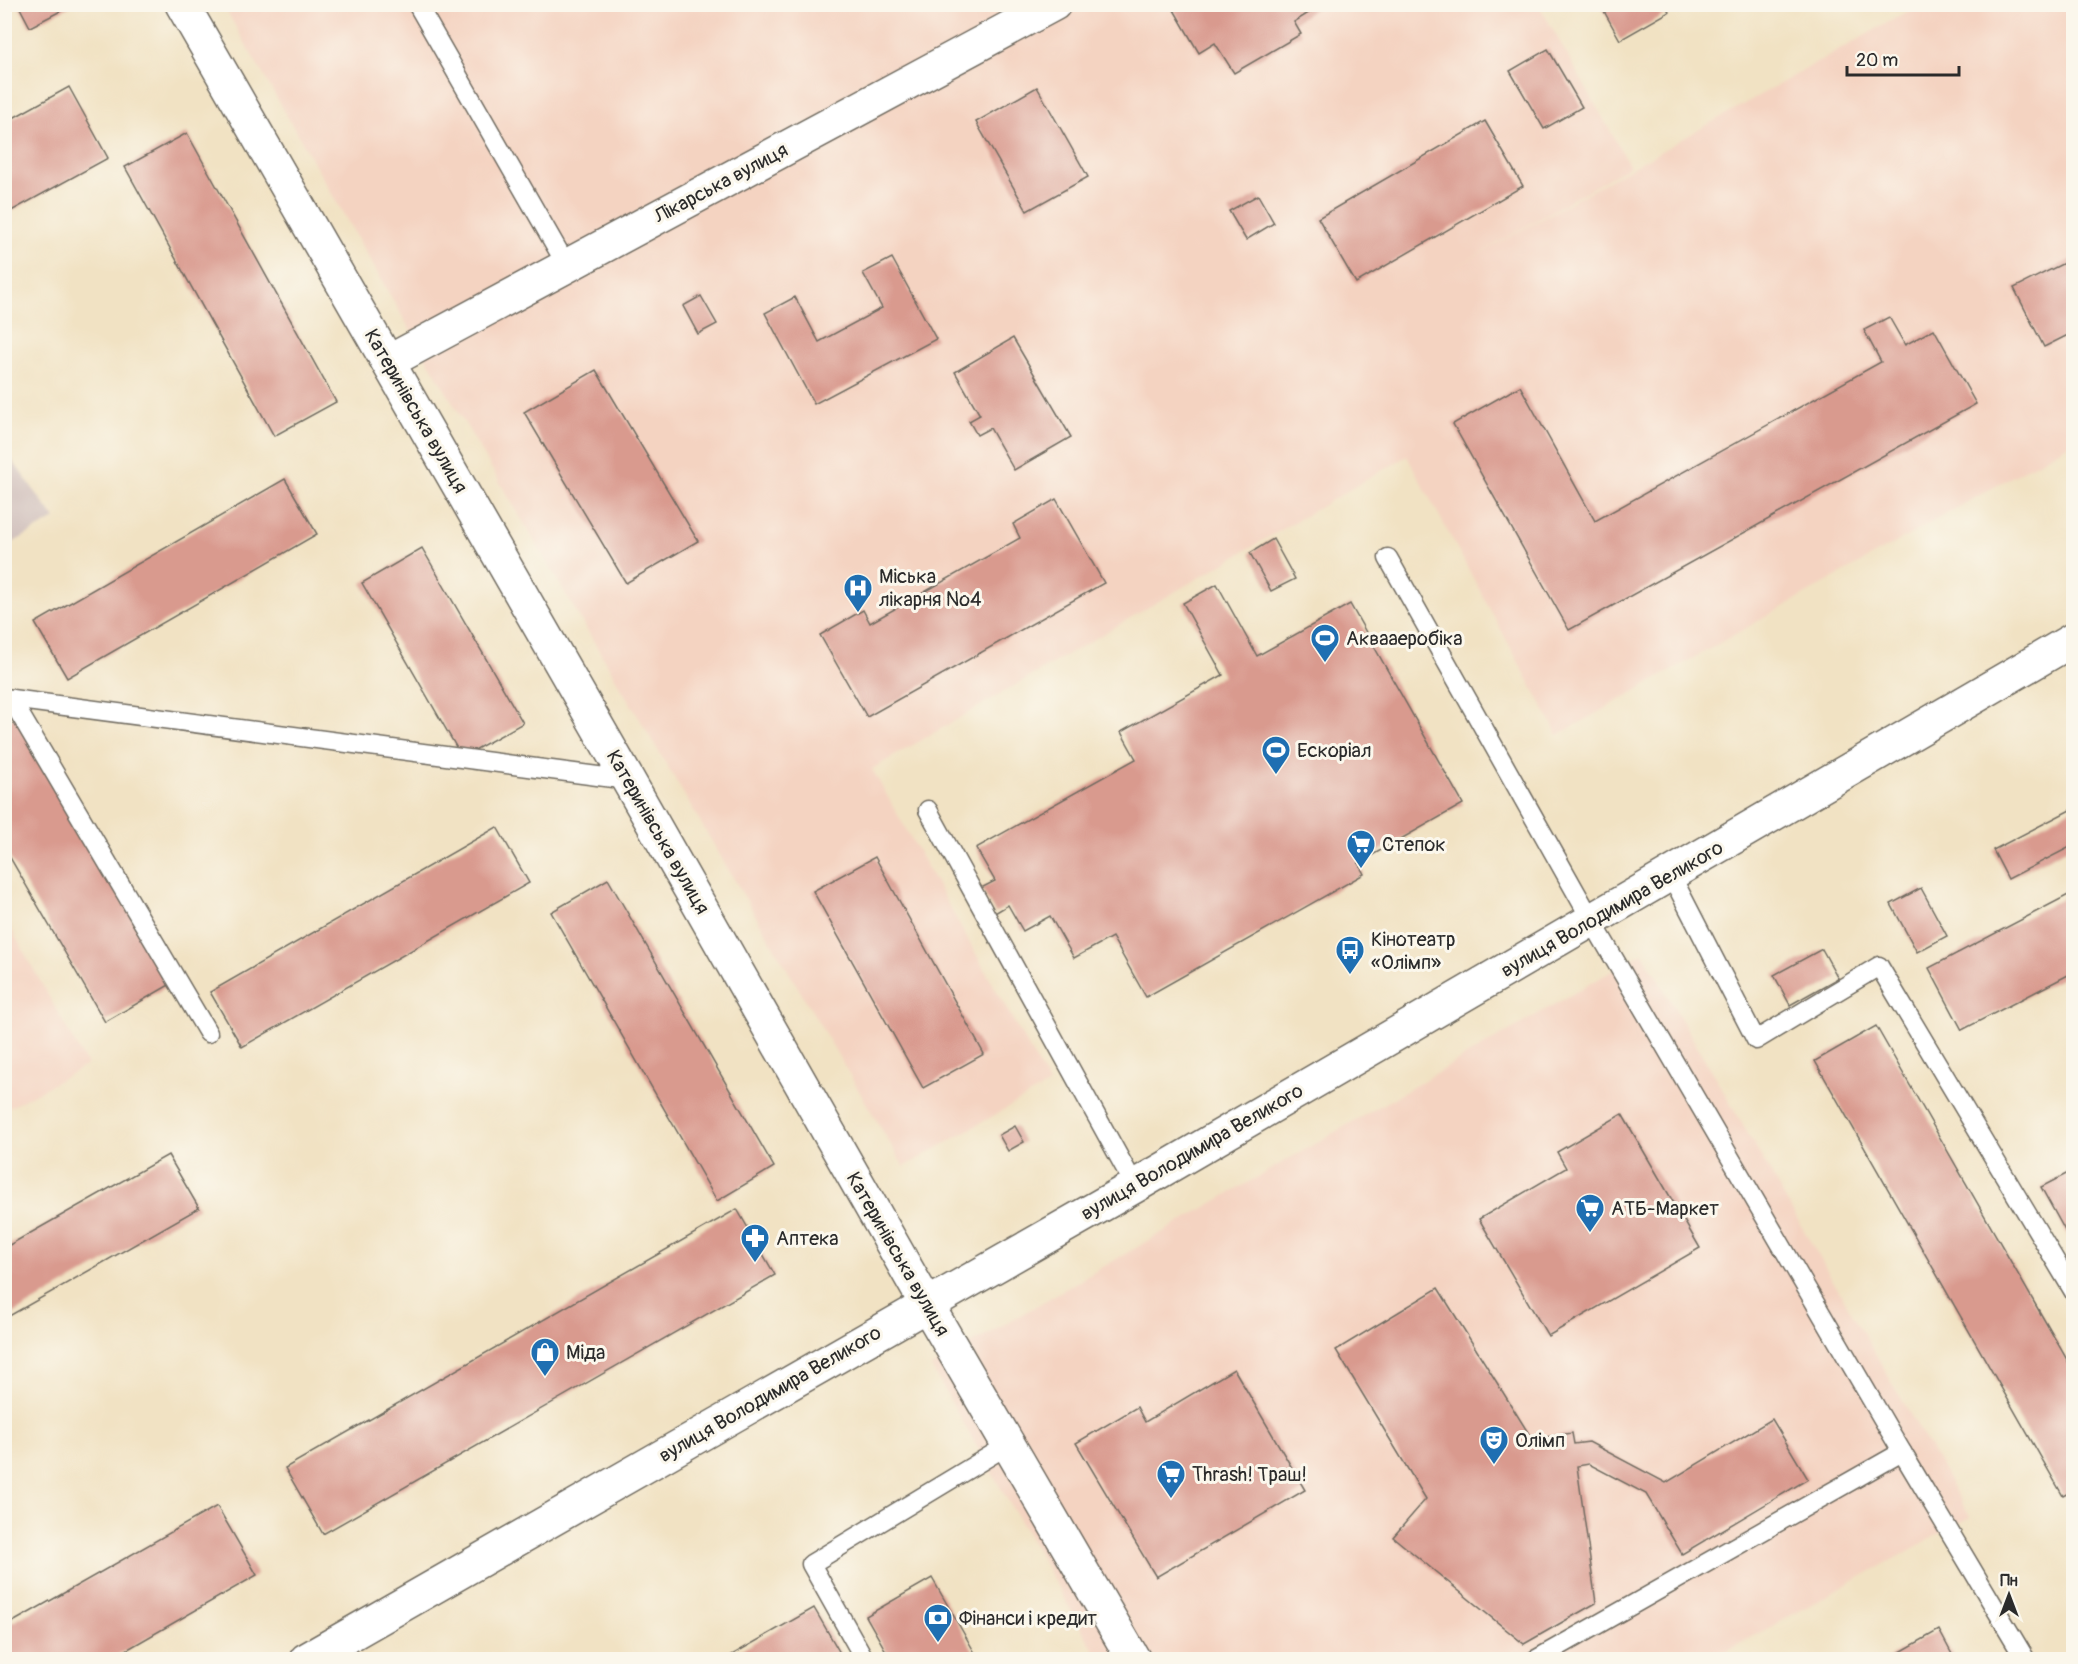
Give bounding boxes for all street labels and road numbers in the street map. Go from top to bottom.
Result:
street label: Лікарська вулиця [649,137,792,229]
street label: Катеринівська вулиця [359,324,473,498]
street label: Катеринівська вулиця [601,745,715,919]
street label: вулиця Володимира Великого [1496,835,1728,983]
street label: вулиця Володимира Великого [1076,1078,1308,1226]
street label: Катеринівська вулиця [841,1167,955,1341]
street label: вулиця Володимира Великого [654,1320,886,1468]

